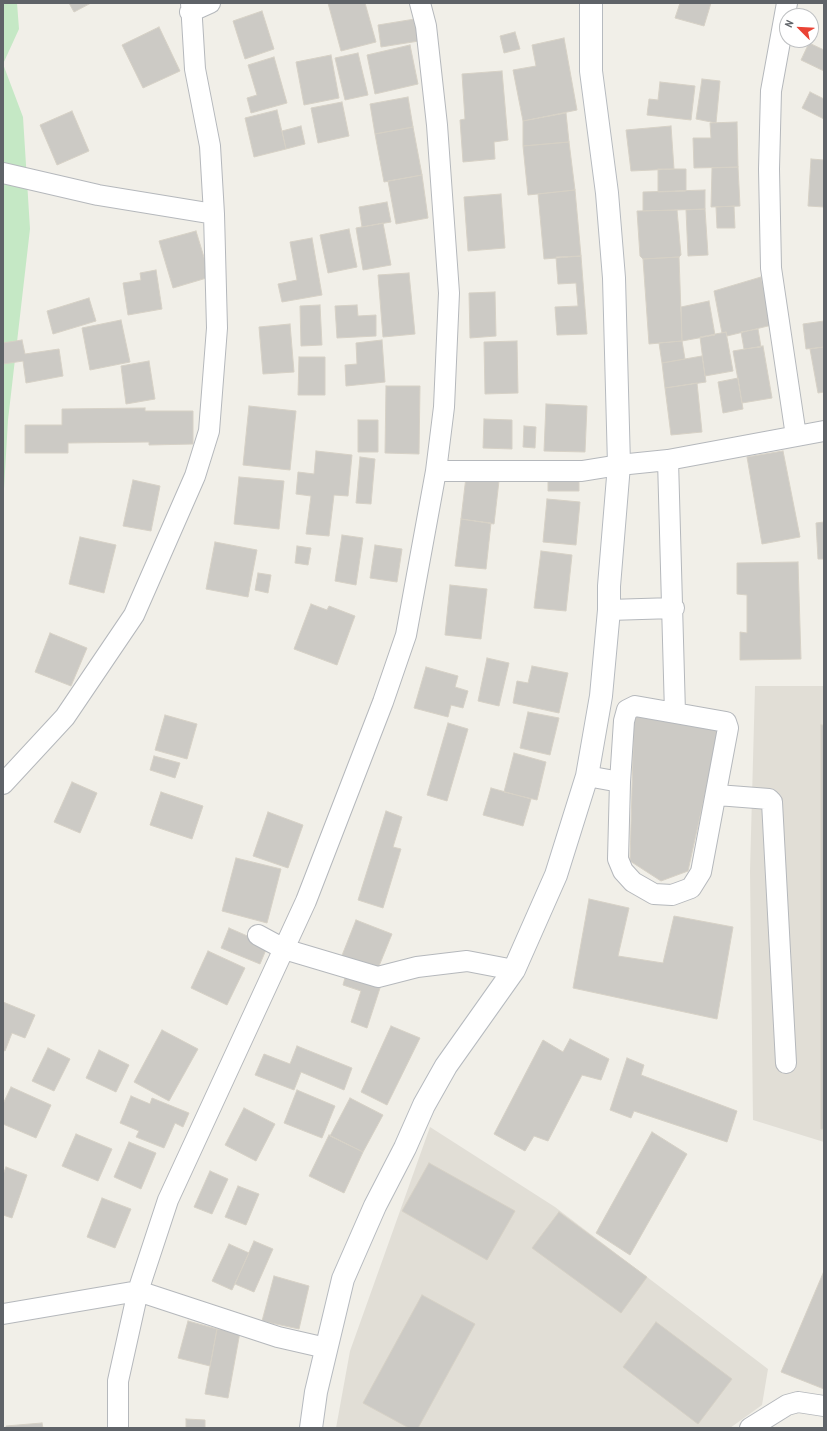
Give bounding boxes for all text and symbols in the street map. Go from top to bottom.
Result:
north arrow [779,8,819,48]
text: N [781,18,797,29]

